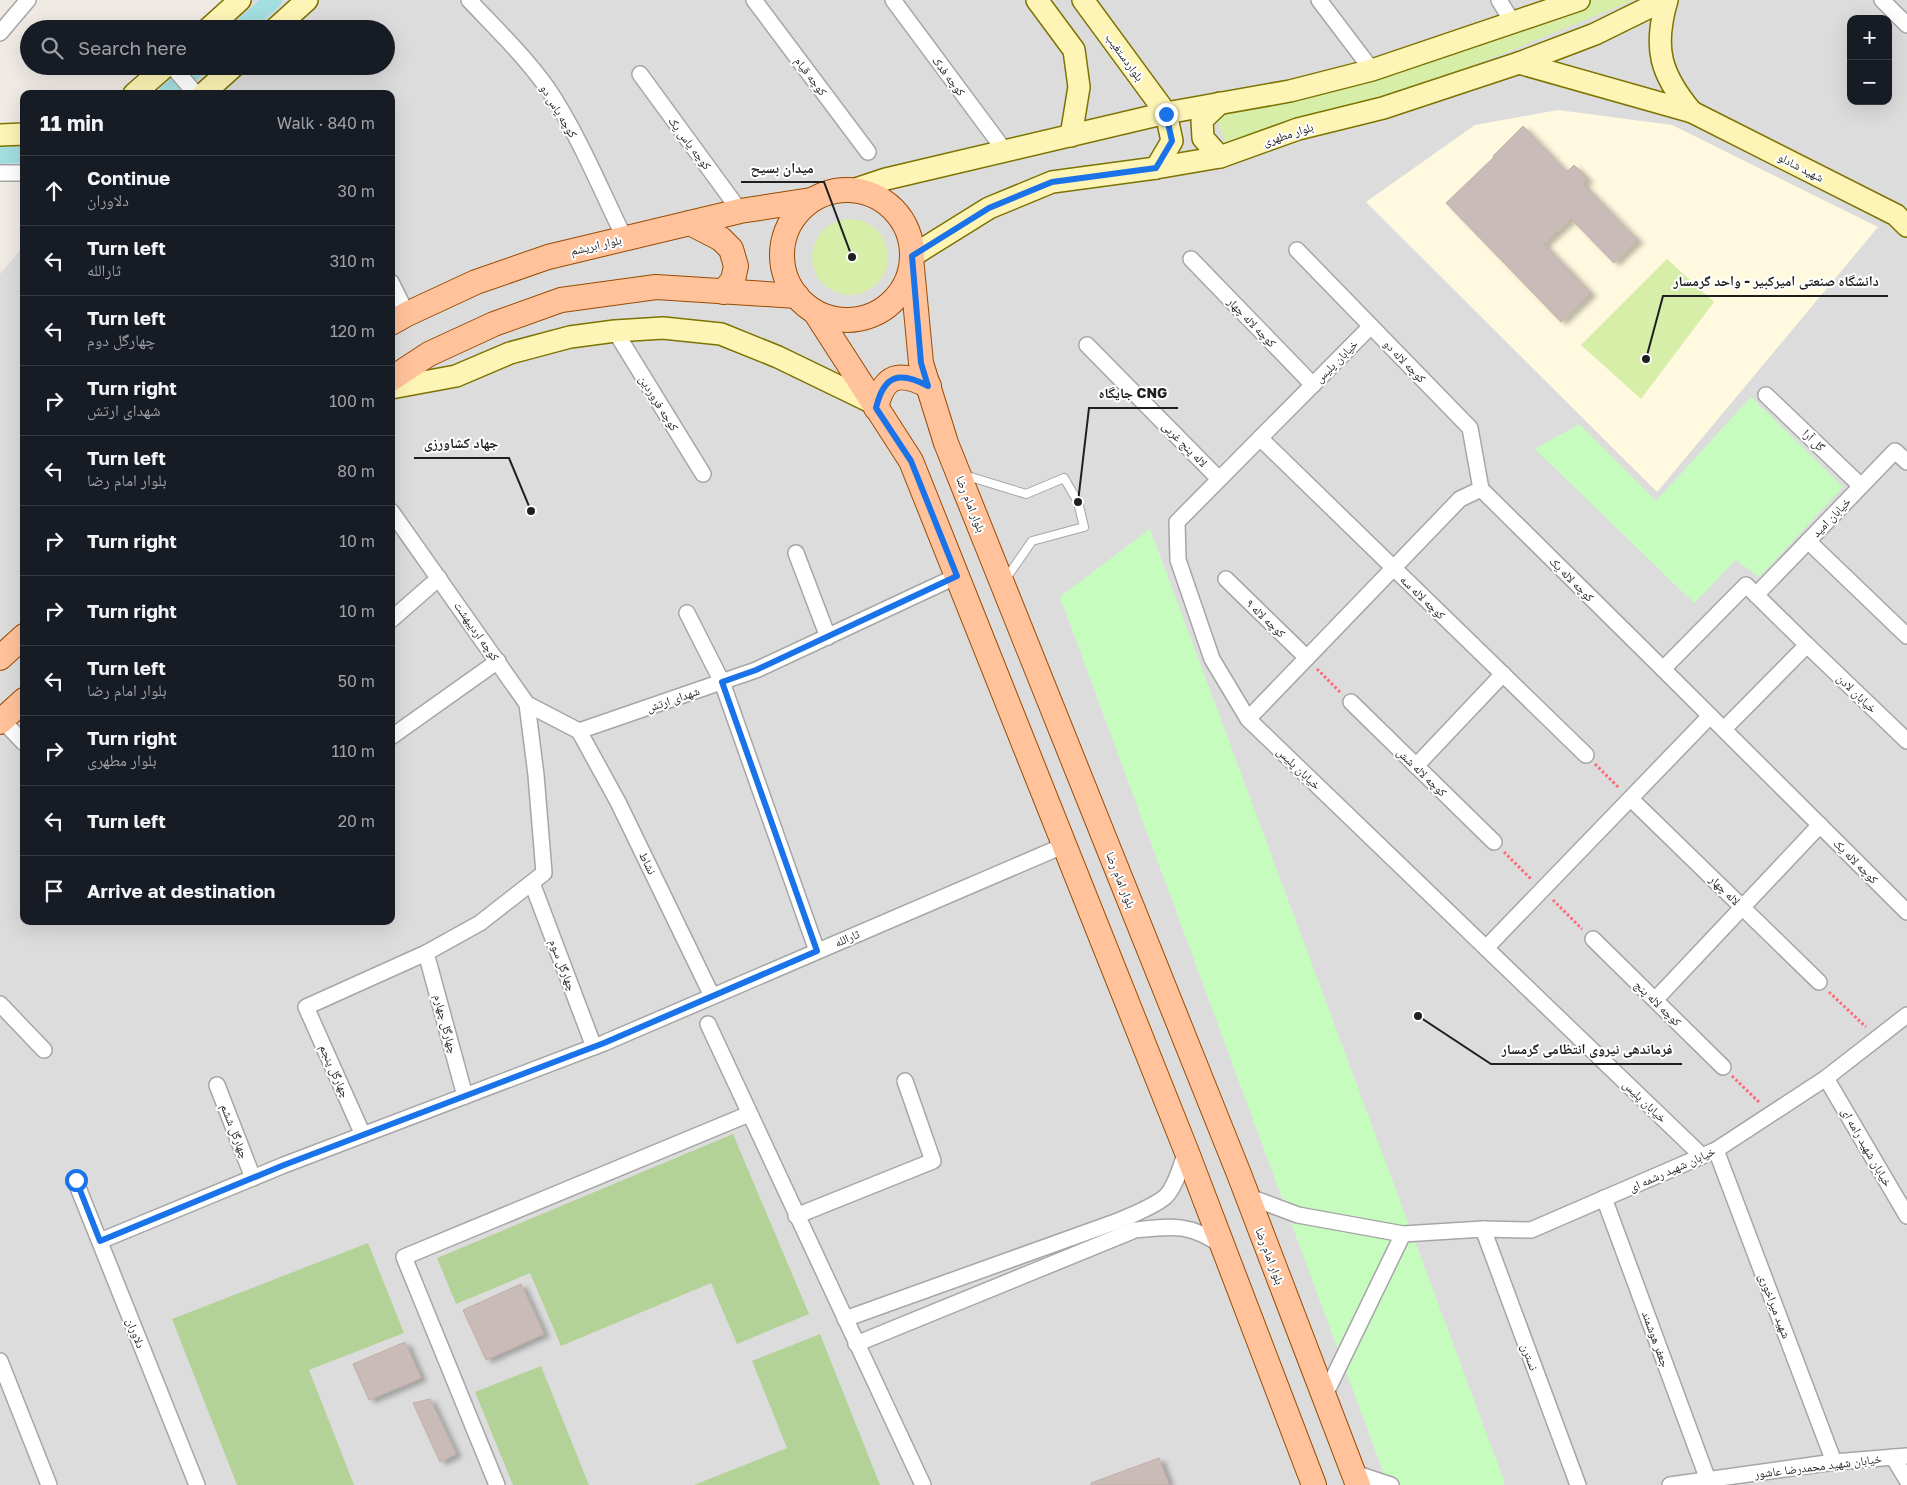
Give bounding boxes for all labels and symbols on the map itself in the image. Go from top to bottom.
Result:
street label: بلواردستغیب [1102,30,1147,84]
street label: کوچه فدک [929,53,969,99]
street label: کوچه قیام [791,54,831,99]
street label: کوچه یاس دو [537,82,581,141]
route end [1155,103,1178,126]
street label: کوچه یاس یک [665,114,715,173]
street label: بلوار مطهری [1261,119,1315,150]
street label: شهید شادلو [1775,149,1827,185]
callout: میدان بسیح [741,153,824,182]
text: میدان بسیح [750,159,814,177]
street label: بلوار ابریشم [569,232,623,259]
callout: دانشگاه صنعتی امیرکبیر - واحد گرمسار [1663,267,1888,296]
text: دانشگاه صنعتی امیرکبیر - واحد گرمسار [1672,272,1879,290]
street label: کوچه لاله چهار [1224,293,1280,350]
street label: خیابان پلیس [1311,336,1361,386]
street label: کوچه لاله دو [1381,336,1429,386]
street label: کوچه فروردین [636,372,682,434]
callout: جایگاه CNG [1089,379,1178,408]
text: جایگاه CNG [1099,384,1167,401]
street label: لاله پنج غربی [1159,418,1211,470]
street label: گل آرا [1800,426,1828,454]
callout: جهاد کشاورزی [414,429,509,458]
text: جهاد کشاورزی [424,434,498,452]
street label: بلوار امام رضا [952,474,989,535]
street label: خیابان امید [1808,494,1854,540]
street label: کوچه لاله یک [1546,553,1598,605]
street label: کوچه لاله سه [1397,572,1449,622]
street label: کوچه لاله ۹ [1243,596,1289,641]
street label: کوچه اردیبهشت [451,598,503,664]
street label: خیابان لادن [1834,670,1880,716]
street label: شهدای ارتش [644,683,702,715]
street label: خیابان پلیس [1274,744,1324,793]
street label: کوچه لاله شش [1394,744,1450,800]
street label: کوچه لاله یک [1830,835,1882,887]
street label: نشاط [636,849,660,877]
street label: بلوار امام رضا [1102,850,1139,911]
street label: لاله چهار [1706,871,1744,908]
street label: ثارالله [832,926,862,950]
street label: چهارگل سوم [545,937,580,994]
street label: کوچه لاله پنج [1631,977,1685,1029]
street label: چهارگل چهارم [430,993,461,1056]
callout: فرماندهی نیروی انتظامی گرمسار [1491,1035,1682,1064]
text: فرماندهی نیروی انتظامی گرمسار [1501,1040,1672,1058]
street label: چهارگل پنجم [316,1042,354,1101]
street label: خیابان پلیس [1620,1077,1670,1126]
street label: چهارگل ششم [217,1102,252,1161]
street label: خیابان شهید رامه ای [1838,1105,1896,1190]
street label: خیابان شهید رشمه ای [1626,1143,1718,1195]
route start [65,1169,88,1192]
street label: بلوار امام رضا [1251,1225,1288,1287]
street label: شهید میراخوری [1756,1271,1794,1341]
street label: جعفر هوشمند [1639,1309,1673,1370]
street label: دلاوران [123,1316,149,1350]
street label: نسترن [1518,1342,1542,1372]
street label: خیابان شهید محمدرضا عاشور [1752,1451,1883,1482]

